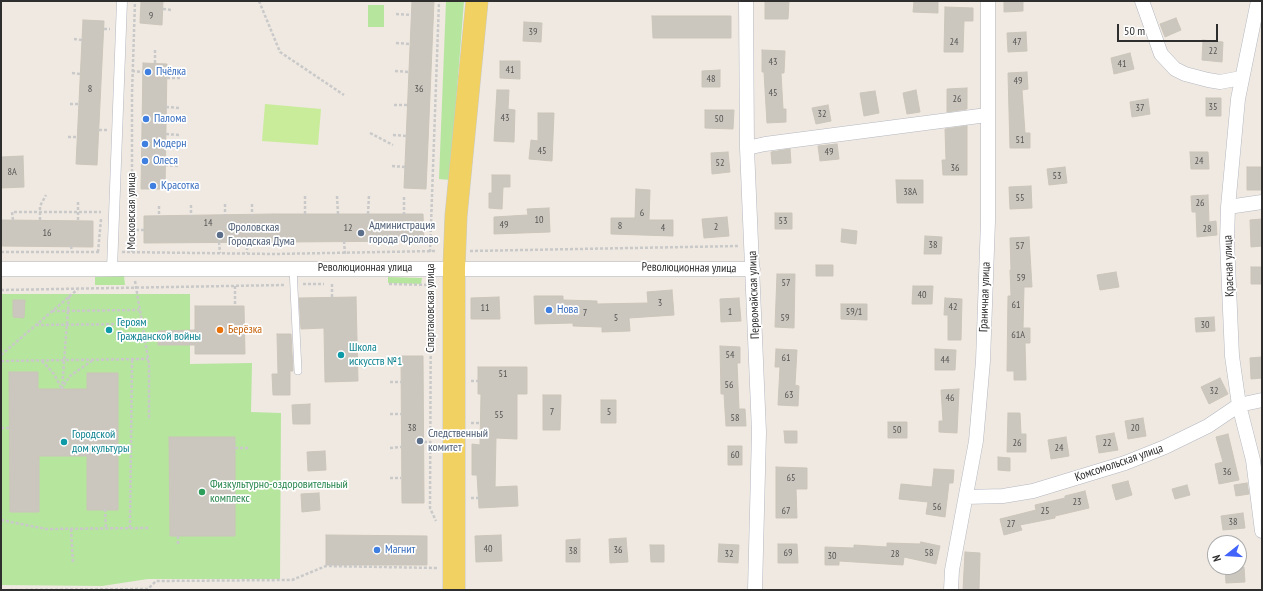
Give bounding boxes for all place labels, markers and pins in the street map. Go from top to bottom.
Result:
place label: Пчёлка [156,65,186,79]
marker: Пчёлка [143,67,153,77]
place label: Палома [154,112,186,126]
marker: Палома [141,114,151,124]
place label: Модерн [153,137,186,151]
marker: Модерн [140,139,150,149]
place label: Олеся [153,154,178,168]
marker: Олеся [140,156,150,166]
place label: Красотка [161,179,199,193]
marker: Красотка [148,181,158,191]
place label: Администрация города Фролово [369,219,439,247]
place label: Фроловская Городская Дума [228,221,295,249]
marker: Администрация города Фролово [356,228,366,238]
marker: Фроловская Городская Дума [215,230,225,240]
place label: Нова [557,303,578,317]
marker: Нова [544,305,554,315]
place label: Героям Гражданской войны [117,316,201,344]
place label: Берёзка [228,323,262,337]
marker: Героям Гражданской войны [104,325,114,335]
marker: Берёзка [215,325,225,335]
place label: Школа искусств №1 [349,341,402,369]
marker: Школа искусств №1 [336,350,346,360]
place label: Следственный комитет [428,427,488,455]
place label: Городской дом культуры [72,428,129,456]
marker: Следственный комитет [415,436,425,446]
marker: Городской дом культуры [59,437,69,447]
place label: Физкультурно-оздоровительный комплекс [210,478,348,506]
marker: Физкультурно-оздоровительный комплекс [197,487,207,497]
place label: Магнит [385,543,415,557]
marker: Магнит [372,545,382,555]

